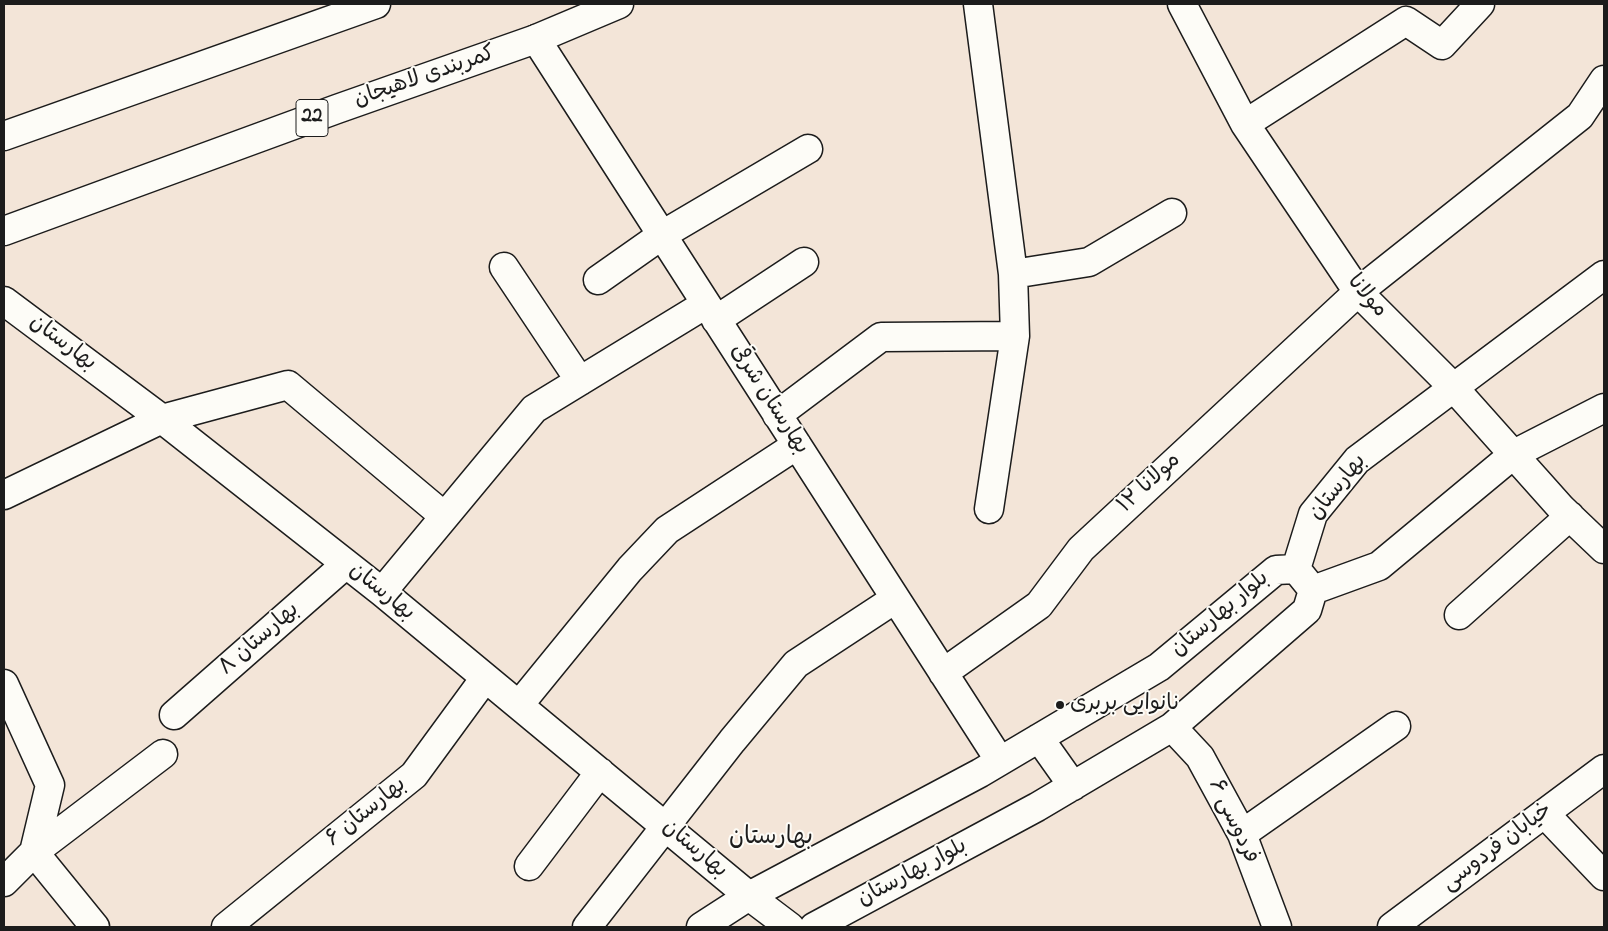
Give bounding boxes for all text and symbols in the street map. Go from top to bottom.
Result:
street label: کمربندی لاهیجان [351,41,499,115]
road number: 22 [296,100,328,136]
street label: مولانا [1340,270,1392,324]
street label: بهارستان [23,310,101,378]
street label: بهارستان شرقی [723,340,813,460]
street label: مولانا ۱۲ [1113,448,1187,520]
street label: بهارستان [1304,450,1374,526]
street label: بهارستان [343,558,419,628]
street label: بلوار بهارستان [1167,566,1275,664]
street label: بهارستان ۸ [214,598,306,682]
place label: نانوایی بربری [1070,692,1180,718]
marker: نانوایی بربری [1054,699,1066,711]
street label: بهارستان ۶ [321,773,413,853]
street label: فردوسی ۶ [1201,776,1263,868]
street label: خیابان فردوسی [1438,798,1558,898]
street label: بهارستان [656,815,732,885]
district label: بهارستان [729,825,813,853]
street label: بلوار بهارستان [854,834,972,914]

